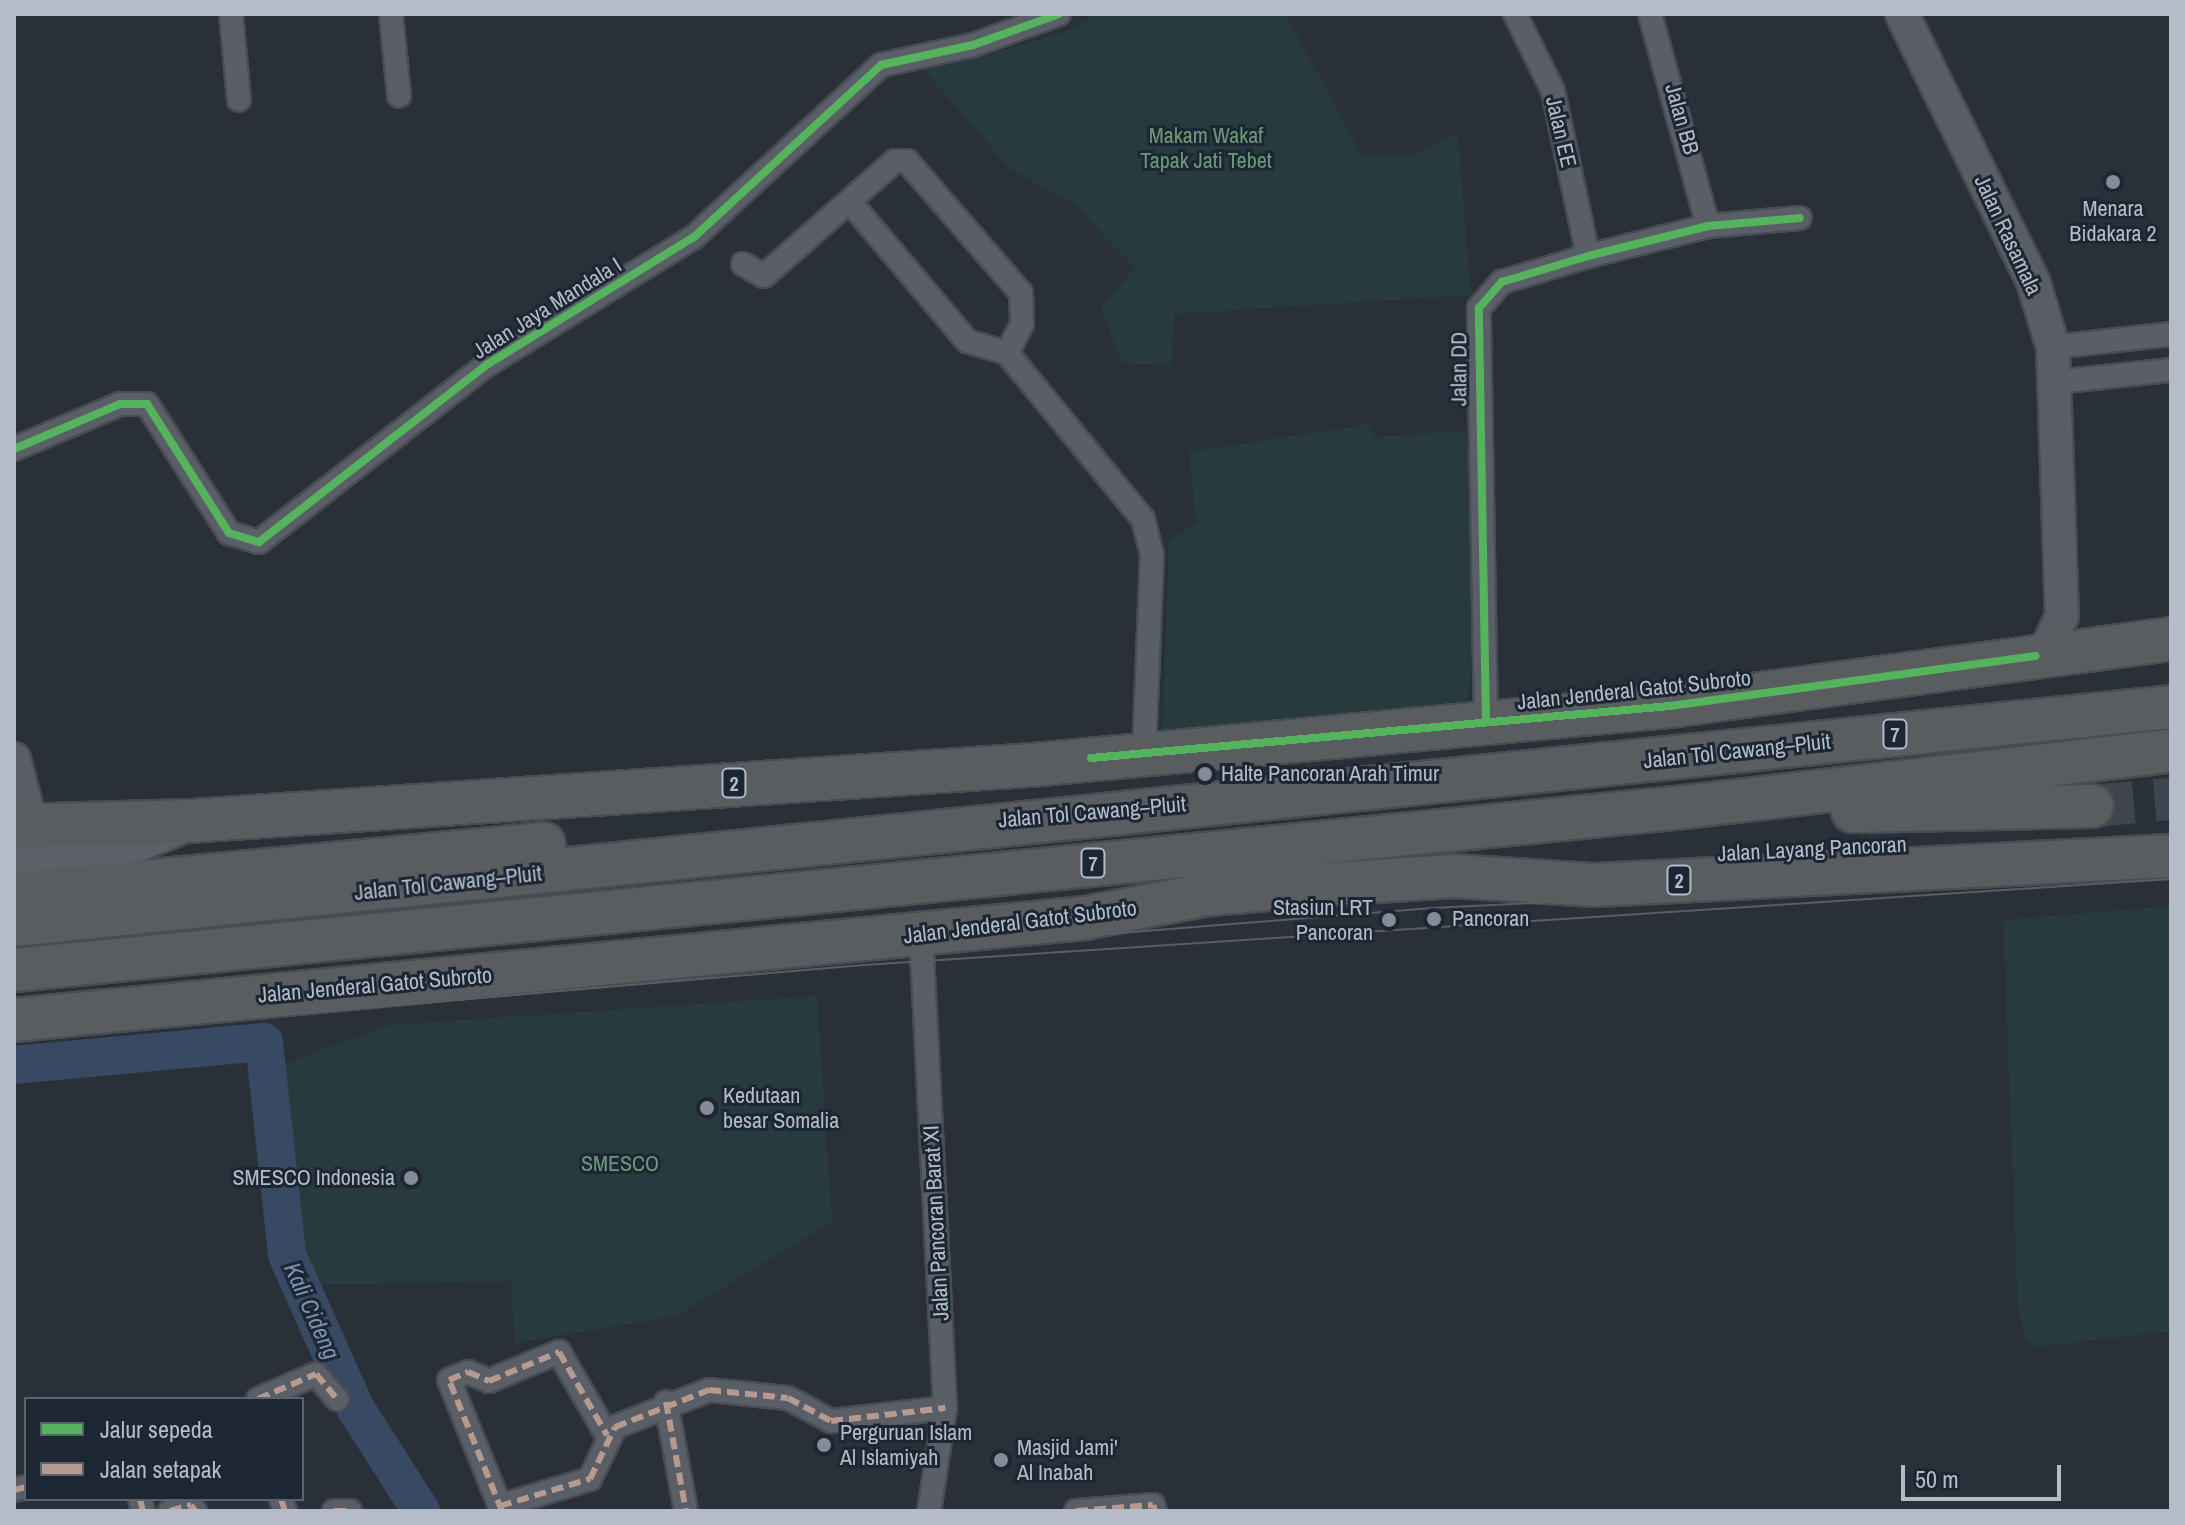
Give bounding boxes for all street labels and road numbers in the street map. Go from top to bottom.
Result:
street label: Jalan BB [1659,81,1705,157]
street label: Jalan EE [1540,94,1582,170]
street label: Jalan Rasamala [1969,171,2047,299]
street label: Jalan Jaya Mandala I [468,252,626,364]
street label: Jalan DD [1446,332,1472,406]
street label: Jalan Jenderal Gatot Subroto [1516,665,1752,715]
road number: 7 [1881,718,1909,750]
street label: Jalan Tol Cawang–Pluit [1642,728,1832,774]
road number: 2 [720,767,748,799]
street label: Jalan Tol Cawang–Pluit [997,791,1187,833]
street label: Jalan Layang Pancoran [1717,831,1907,867]
road number: 7 [1079,847,1107,879]
street label: Jalan Tol Cawang–Pluit [353,860,543,906]
road number: 2 [1665,864,1693,896]
street label: Jalan Jenderal Gatot Subroto [902,895,1138,949]
street label: Jalan Jenderal Gatot Subroto [257,962,493,1008]
street label: Jalan Pancoran Barat XI [918,1125,954,1321]

